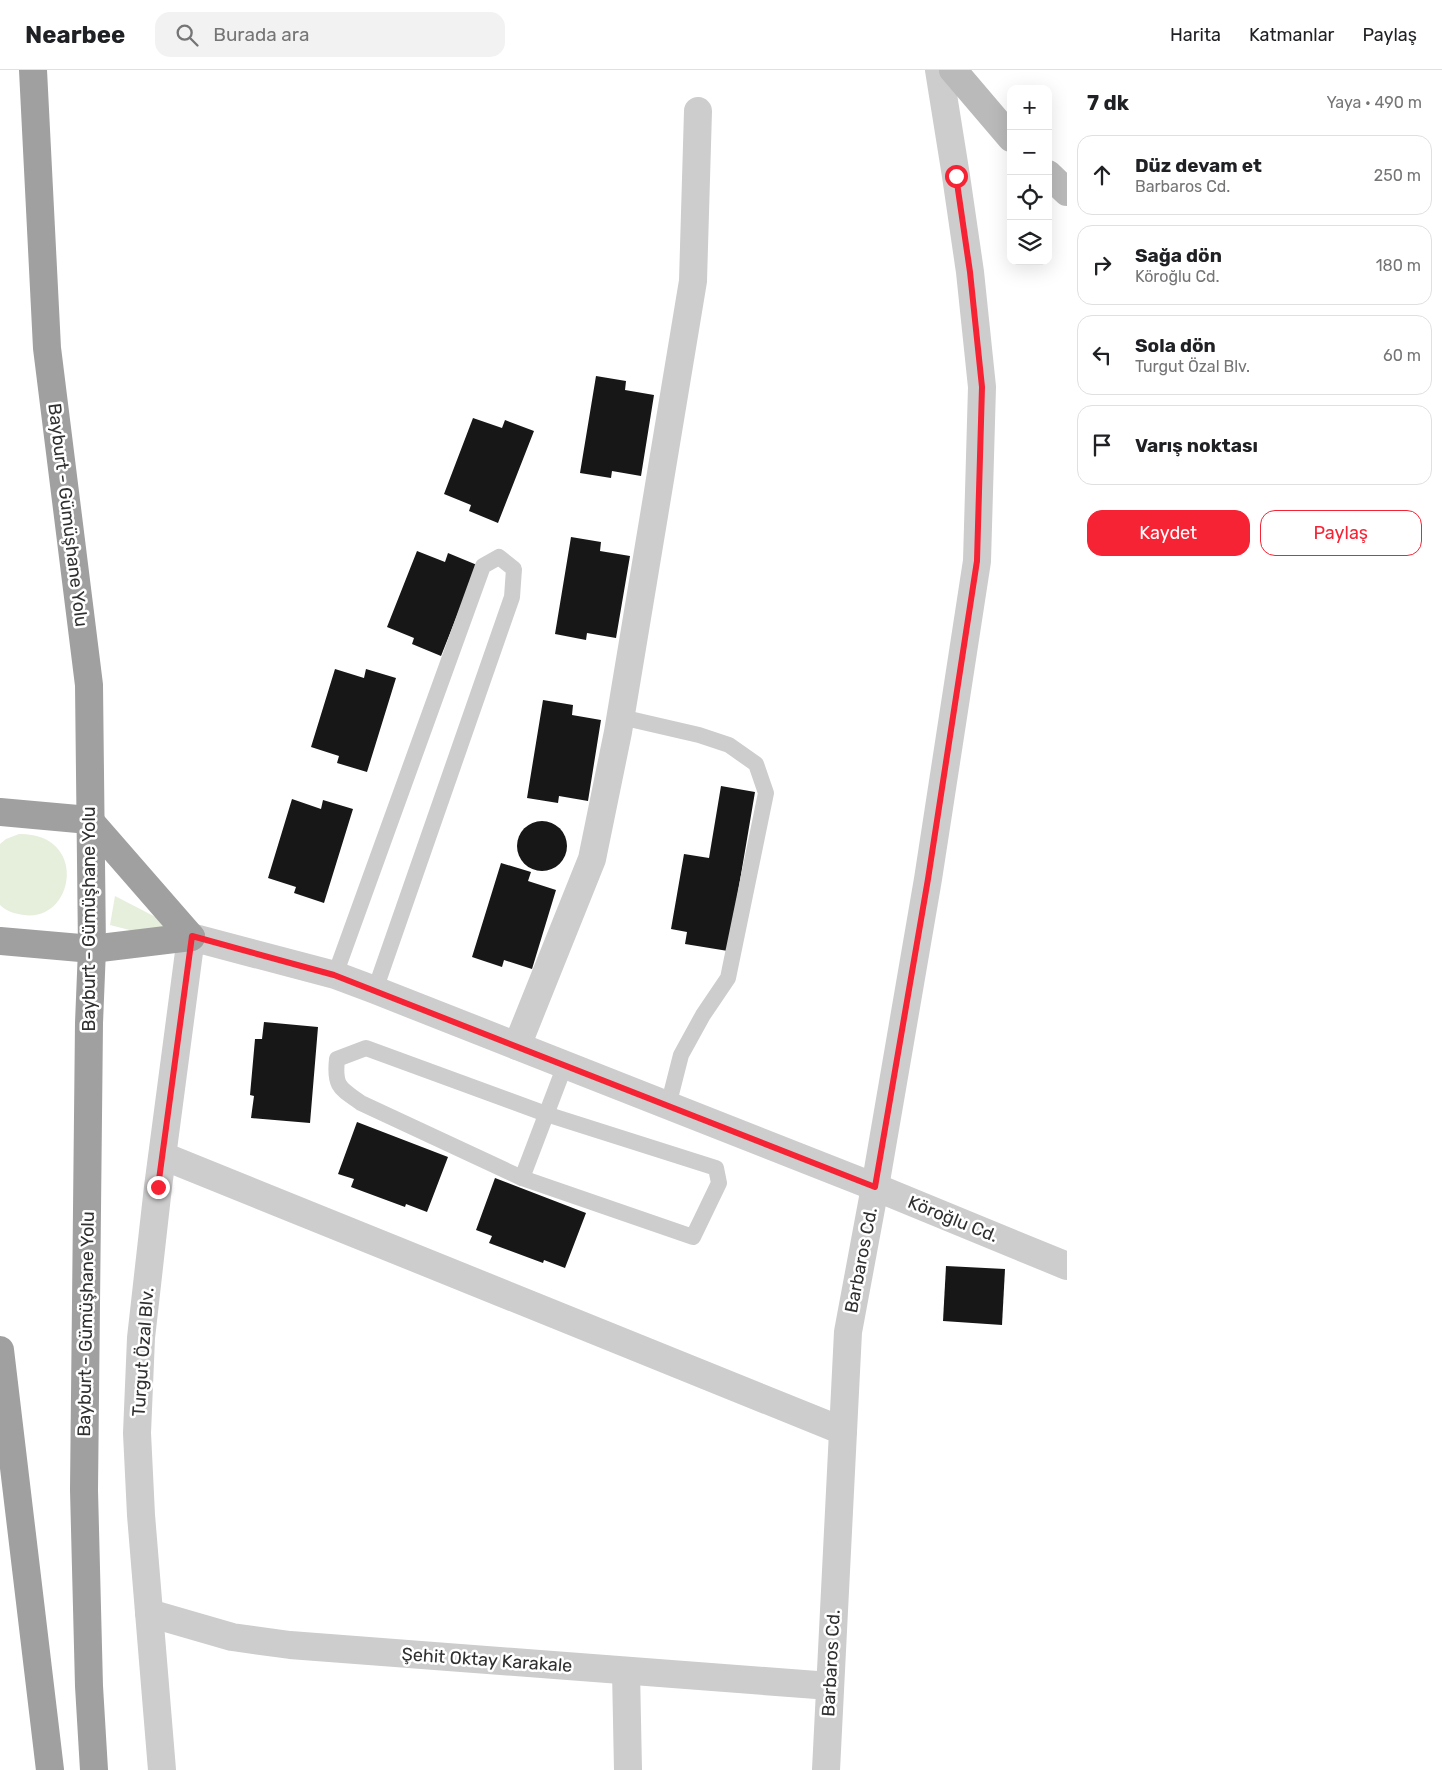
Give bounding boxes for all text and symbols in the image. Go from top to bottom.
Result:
search box [155,12,505,57]
text: Nearbee [25,21,125,49]
icon: search [173,21,201,49]
text: Burada ara [213,23,309,46]
text: Harita [1170,24,1221,46]
text: Katmanlar [1249,24,1334,46]
text: Paylaş [1362,24,1417,46]
map controls [1007,85,1052,265]
button: + [1007,85,1052,130]
text: 7 dk [1087,90,1129,115]
text: Yaya · 490 m [1326,93,1422,112]
button: − [1007,130,1052,175]
text: Düz devam et [1135,154,1262,177]
icon: ahead [1088,161,1116,189]
route start [945,165,968,188]
text: 250 m [1374,166,1421,185]
button: locate [1007,175,1052,220]
text: Barbaros Cd. [1135,177,1230,196]
button: layers [1007,220,1052,265]
text: Sağa dön [1135,244,1222,267]
icon: right [1088,251,1116,279]
text: 180 m [1376,256,1421,275]
text: Köroğlu Cd. [1135,267,1220,286]
text: Sola dön [1135,334,1216,357]
icon: left [1088,341,1116,369]
text: 60 m [1383,346,1421,365]
text: Turgut Özal Blv. [1135,357,1250,376]
street label: Bayburt - Gümüşhane Yolu [43,402,93,628]
icon: arrive [1088,431,1116,459]
text: Varış noktası [1135,434,1258,457]
button: Kaydet [1087,510,1250,556]
button: Paylaş [1260,510,1422,556]
street label: Bayburt - Gümüşhane Yolu [78,806,100,1032]
route end [147,1176,170,1199]
street label: Köroğlu Cd. [905,1191,1001,1247]
street label: Barbaros Cd. [840,1205,882,1315]
street label: Bayburt - Gümüşhane Yolu [73,1211,99,1437]
street label: Turgut Özal Blv. [128,1287,158,1417]
street label: Barbaros Cd. [817,1609,845,1717]
street label: Şehit Oktay Karakale [401,1643,573,1677]

